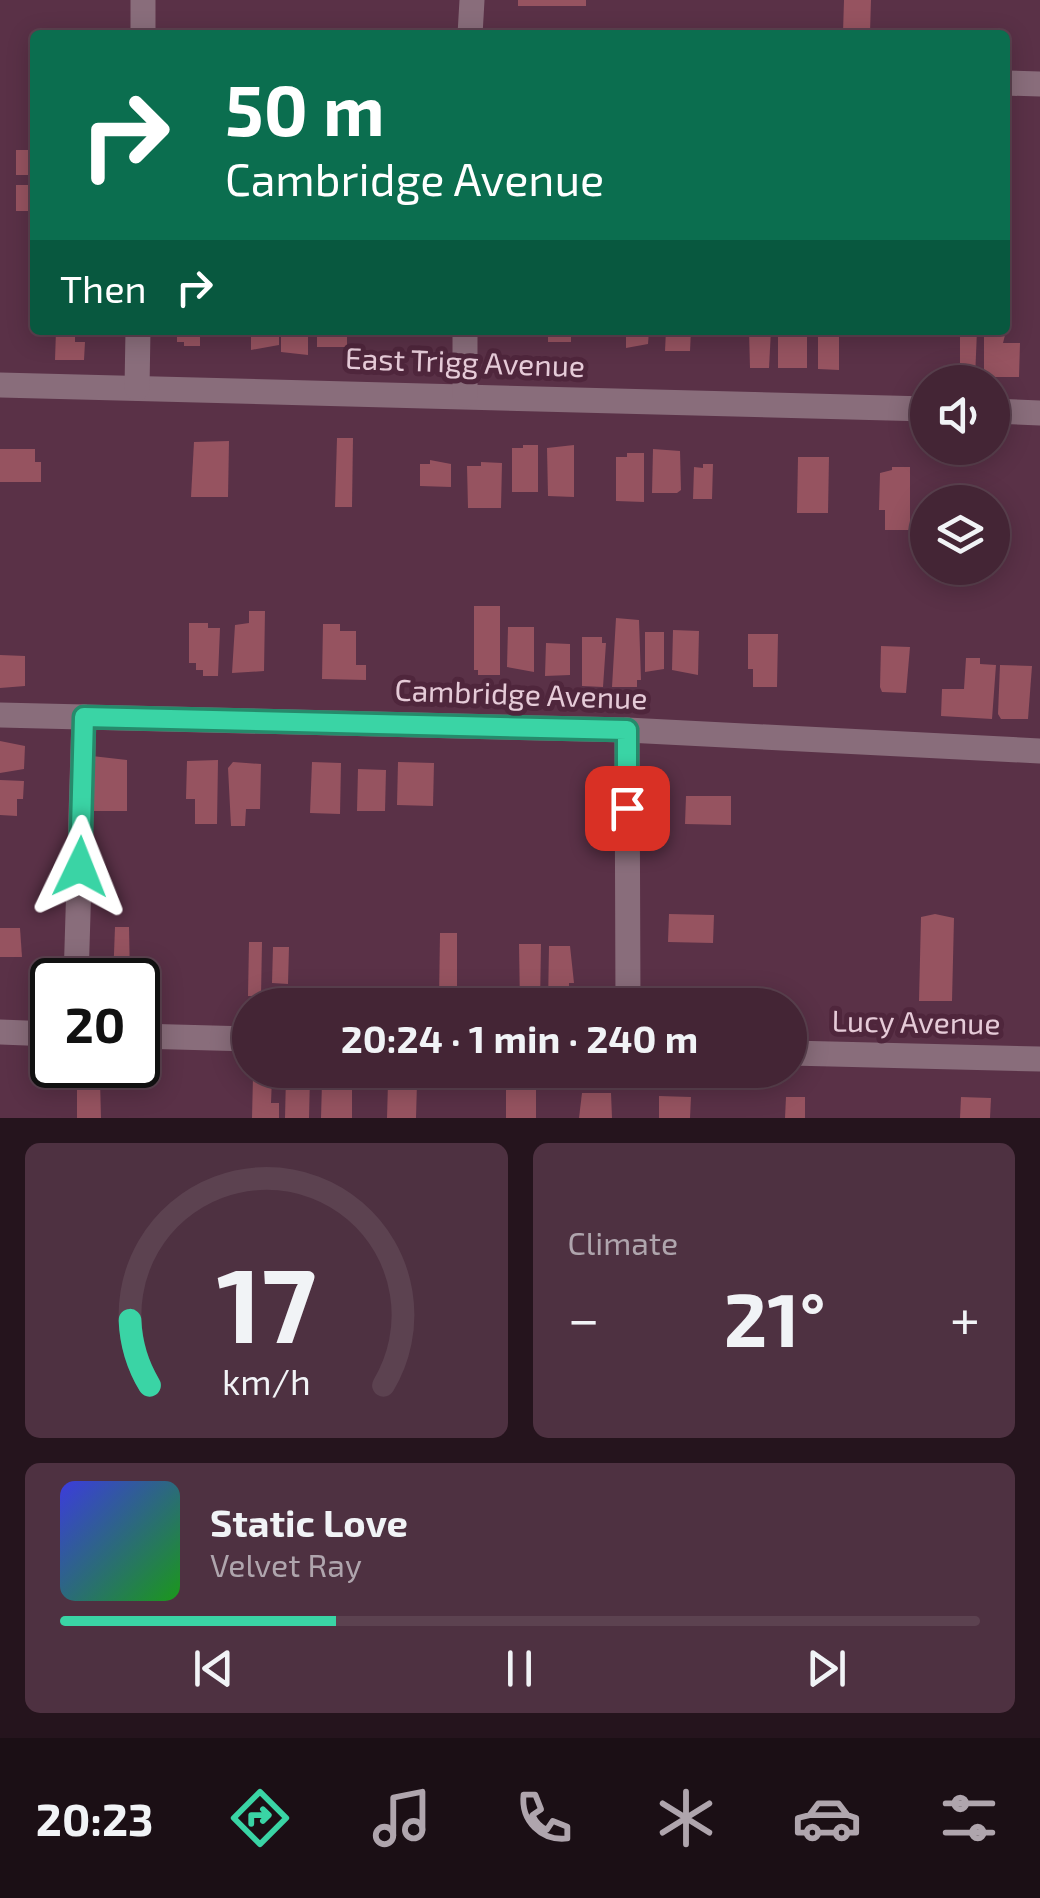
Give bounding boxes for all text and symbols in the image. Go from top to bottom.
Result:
text: 50 m [225,66,385,150]
icon: right [60,70,190,200]
text: Cambridge Avenue [225,151,604,205]
icon: right [167,260,222,315]
text: Then [60,265,147,311]
street label: East Trigg Avenue [345,339,586,383]
map controls [910,365,1010,585]
button: sound [910,365,1010,465]
button: layers [910,485,1010,585]
street label: Cambridge Avenue [394,671,648,715]
pin [585,766,670,851]
icon: arrive [600,781,655,836]
position arrow [28,815,132,919]
speed limit sign: 20 [30,958,160,1088]
street label: Lucy Avenue [831,1002,1001,1040]
text: 20:24 · 1 min · 240 m [341,1015,698,1061]
text: Climate [568,1223,678,1261]
text: 17 [216,1239,316,1364]
text: 21° [724,1272,826,1362]
text: − [568,1284,600,1350]
text: + [950,1284,980,1350]
text: km/h [222,1359,311,1402]
text: Static Love [210,1499,408,1545]
text: Velvet Ray [210,1545,362,1583]
icon: previous [186,1641,241,1696]
icon: pause [492,1641,547,1696]
icon: next [799,1641,854,1696]
icon: directions [225,1783,295,1853]
icon: music [367,1783,437,1853]
icon: phone [509,1783,579,1853]
icon: climate [651,1783,721,1853]
icon: car [792,1783,862,1853]
icon: filters [934,1783,1004,1853]
text: 20:23 [36,1791,154,1845]

